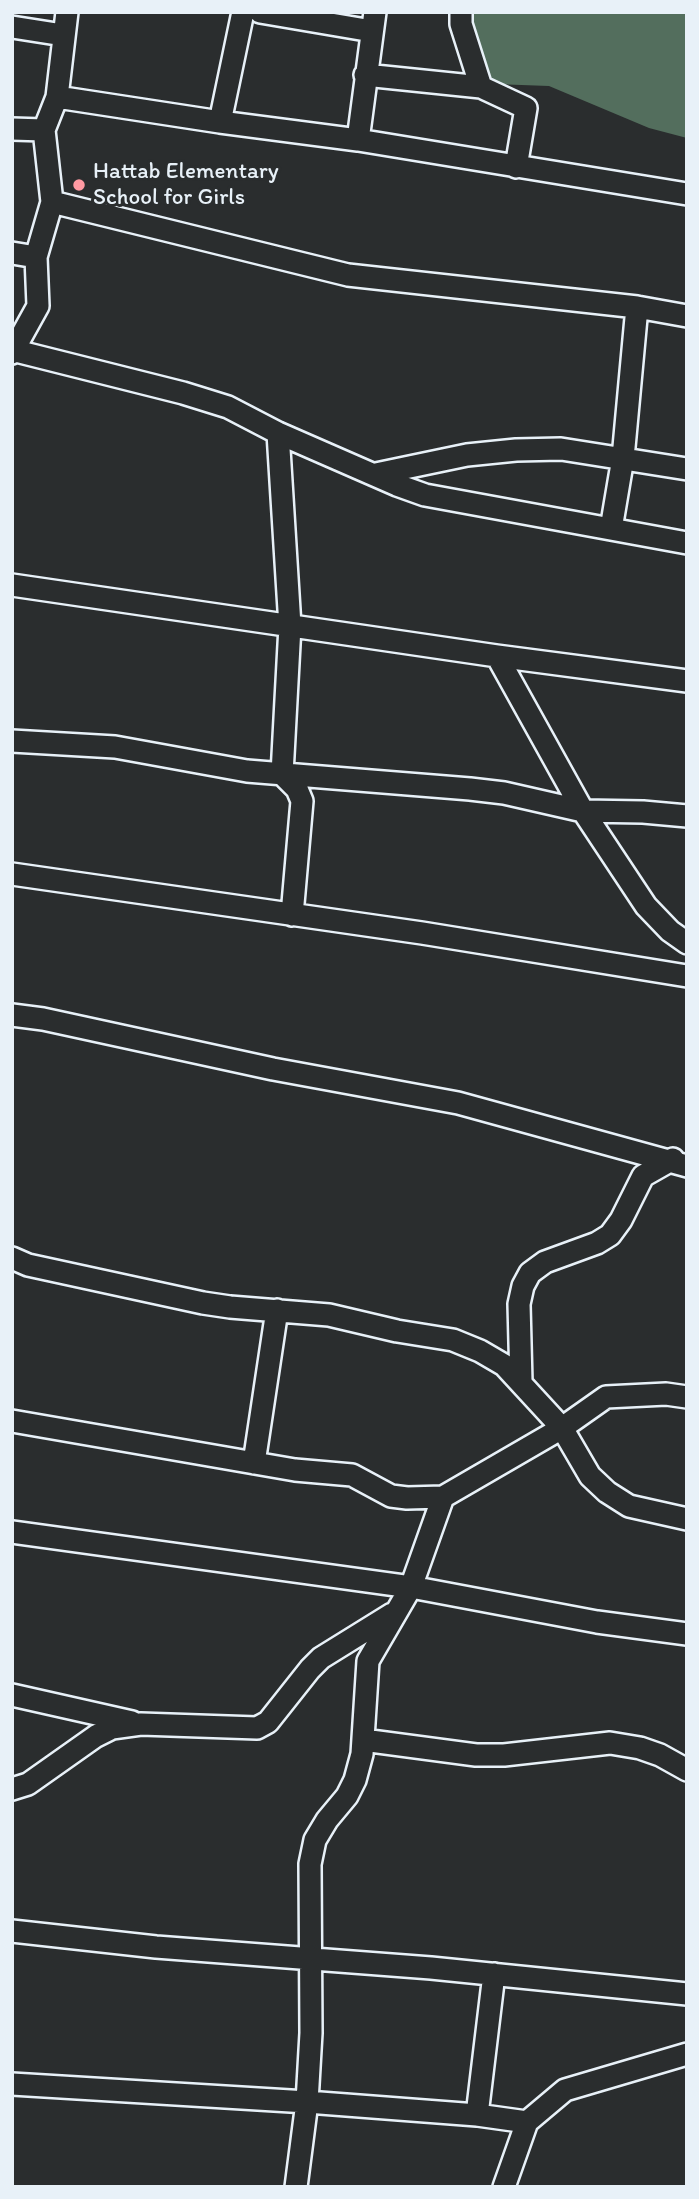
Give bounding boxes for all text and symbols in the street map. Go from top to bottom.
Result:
place label: Hattab Elementary School for Girls [93,158,279,212]
marker: Hattab Elementary School for Girls [71,177,87,193]

